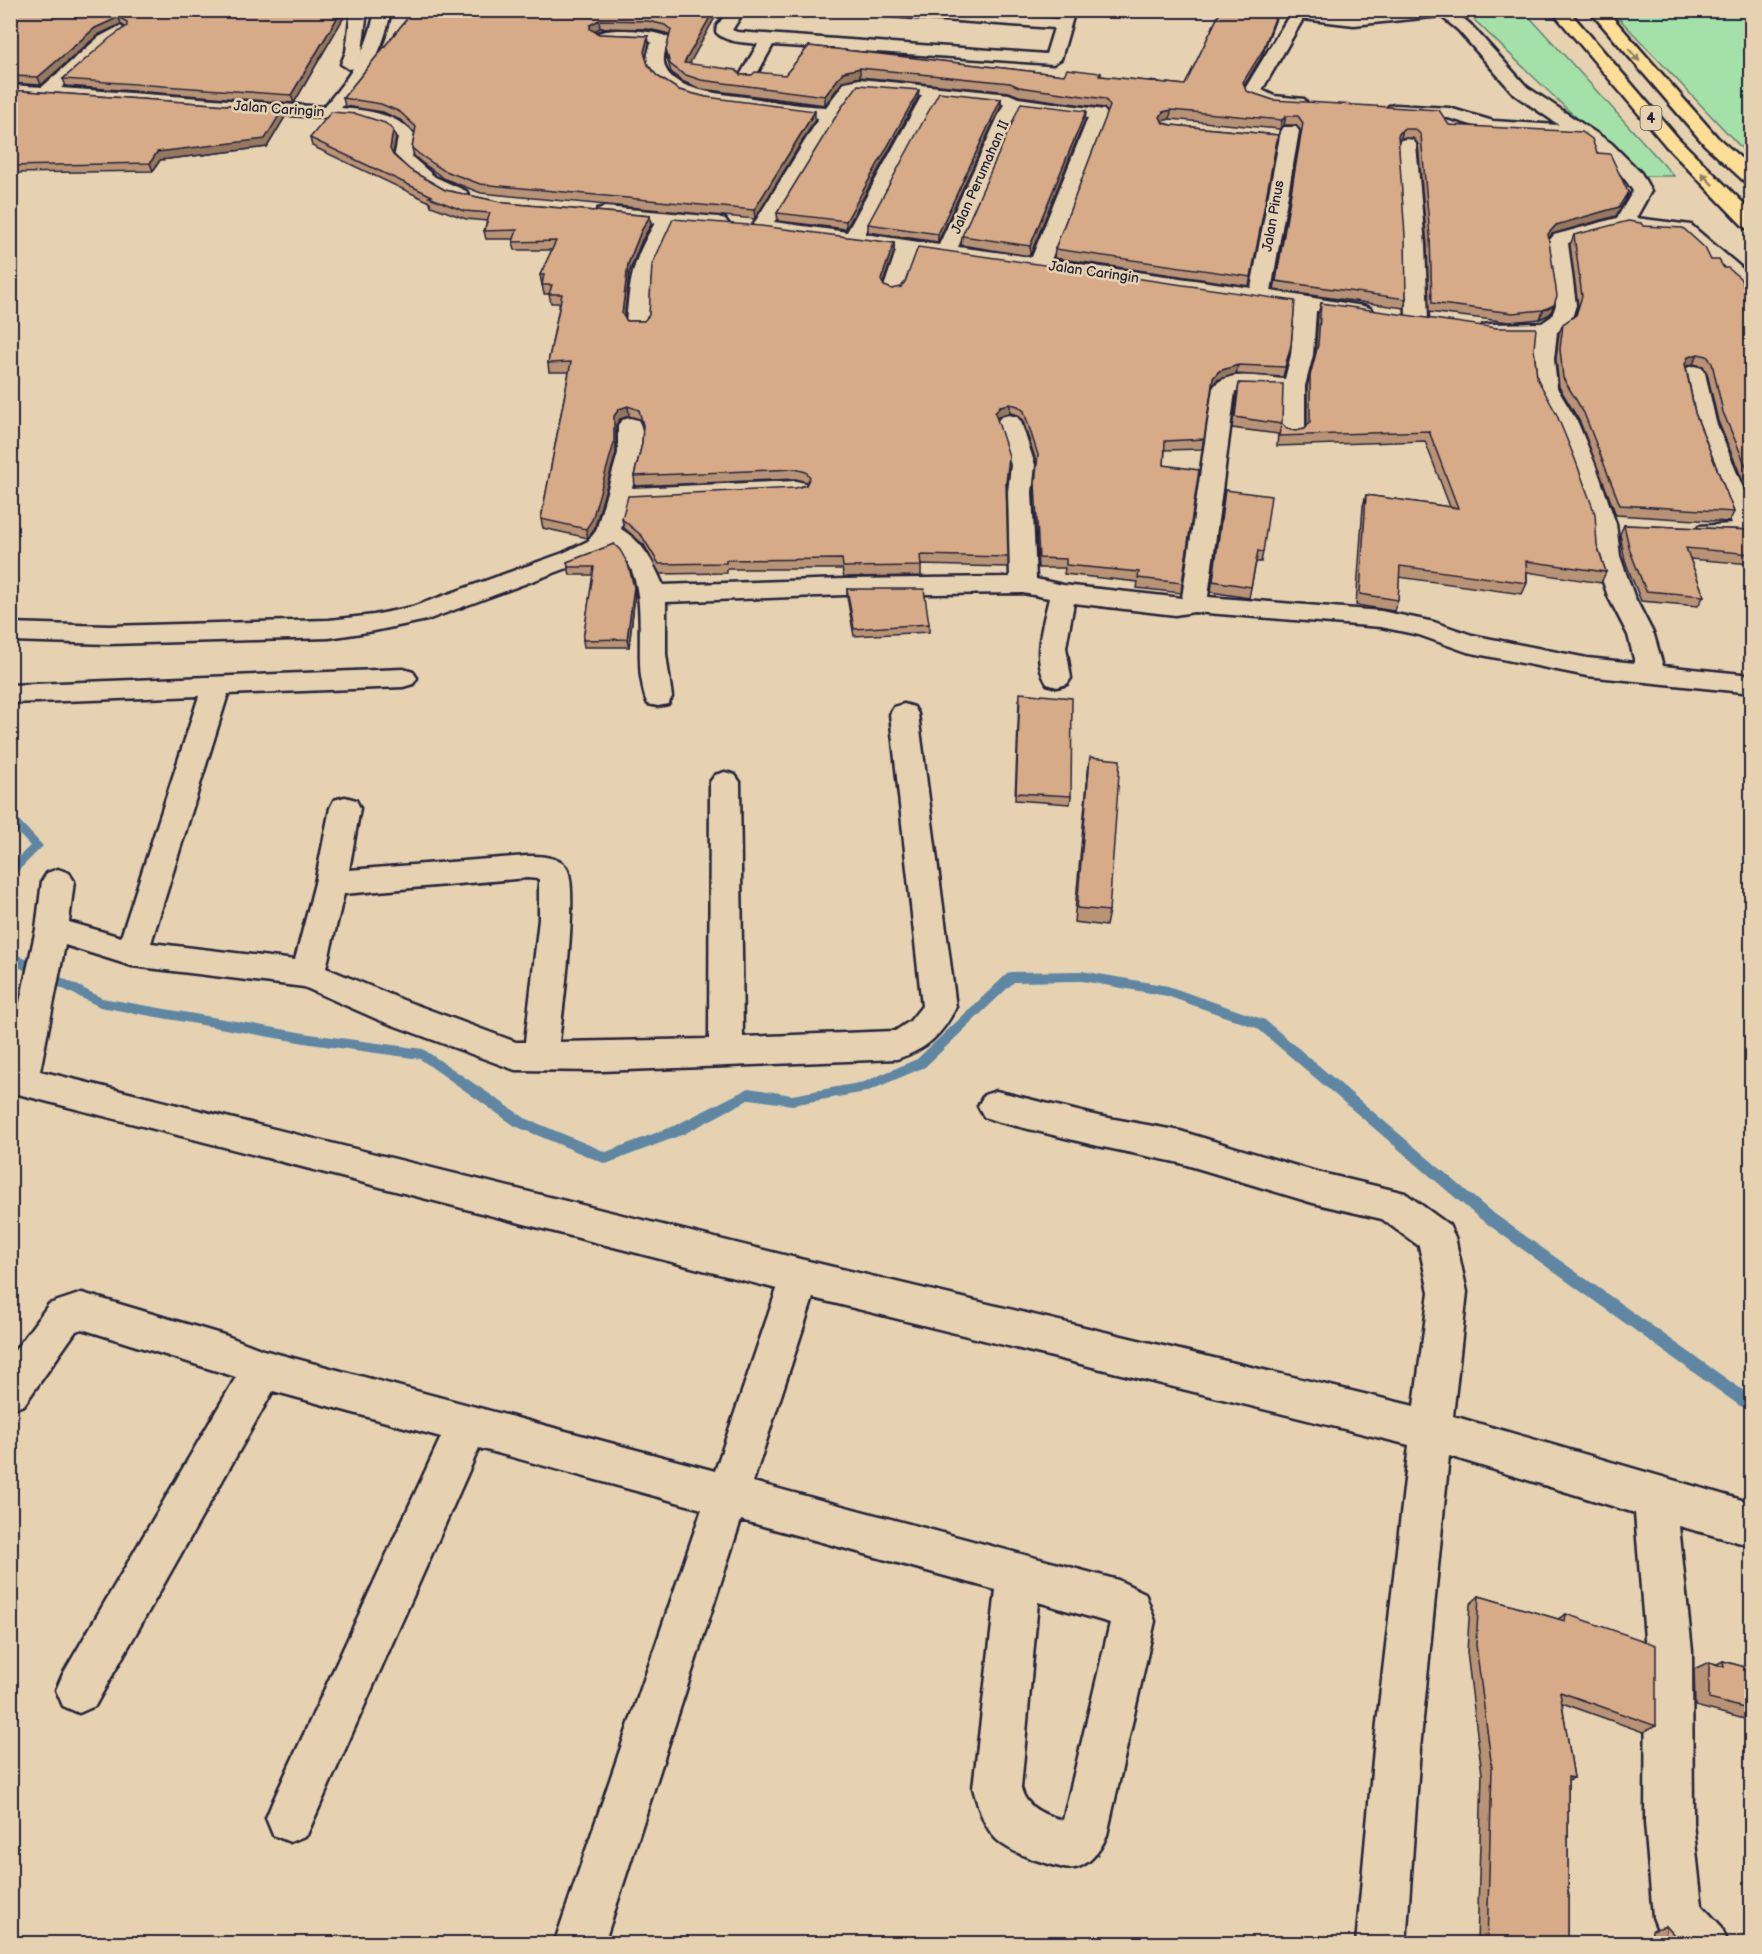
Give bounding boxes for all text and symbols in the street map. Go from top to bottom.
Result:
one-way arrow [1627,47,1640,62]
street label: Jalan Caringin [233,97,325,121]
road number: 4 [1640,106,1662,130]
street label: Jalan Perumahan II [947,118,1013,236]
one-way arrow [1701,172,1715,186]
street label: Jalan Pinus [1258,179,1288,253]
street label: Jalan Caringin [1048,257,1140,287]

